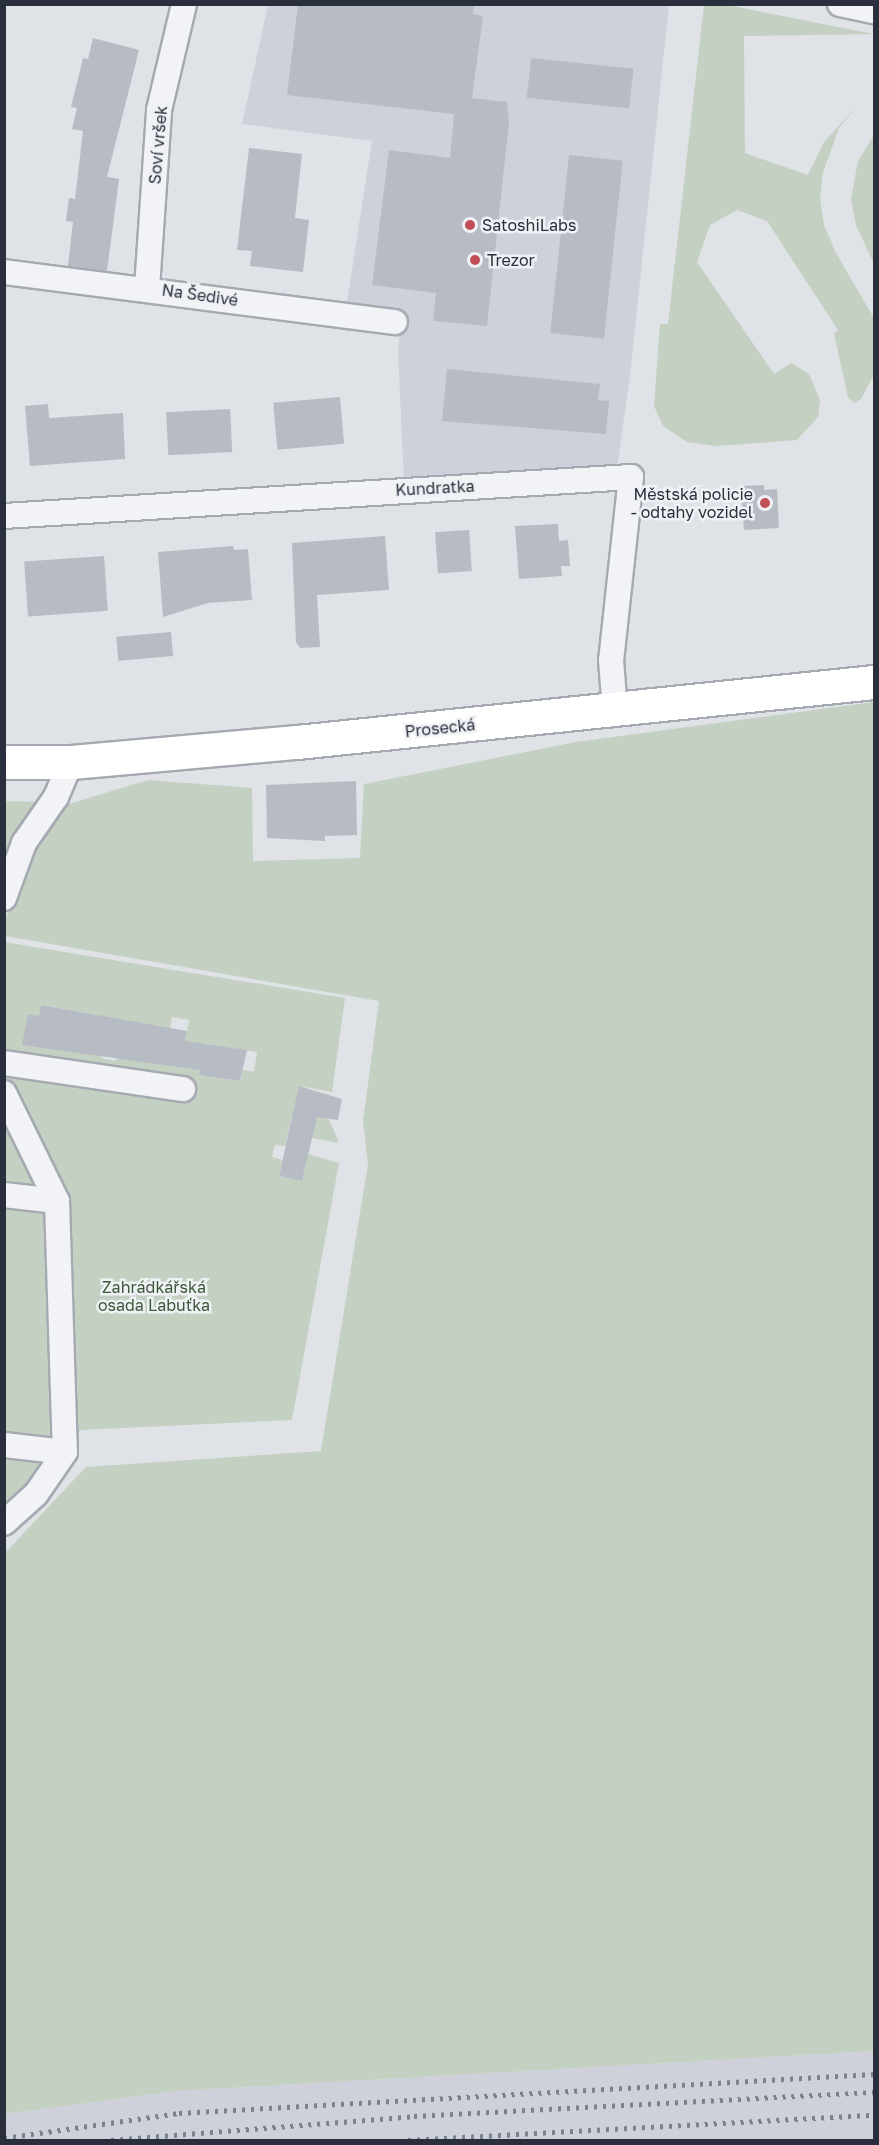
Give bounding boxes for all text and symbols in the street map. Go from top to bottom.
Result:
street label: Soví vršek [145,105,171,185]
place label: SatoshiLabs [482,215,576,235]
marker: SatoshiLabs [463,218,477,232]
place label: Trezor [487,250,535,270]
marker: Trezor [468,253,482,267]
street label: Na Šedivé [161,280,239,310]
street label: Kundratka [395,476,475,500]
place label: Městská policie - odtahy vozidel [631,484,753,522]
marker: Městská policie - odtahy vozidel [758,496,772,510]
street label: Prosecká [404,715,476,741]
park label: Zahrádkářská osada Labuťka [98,1277,210,1315]

